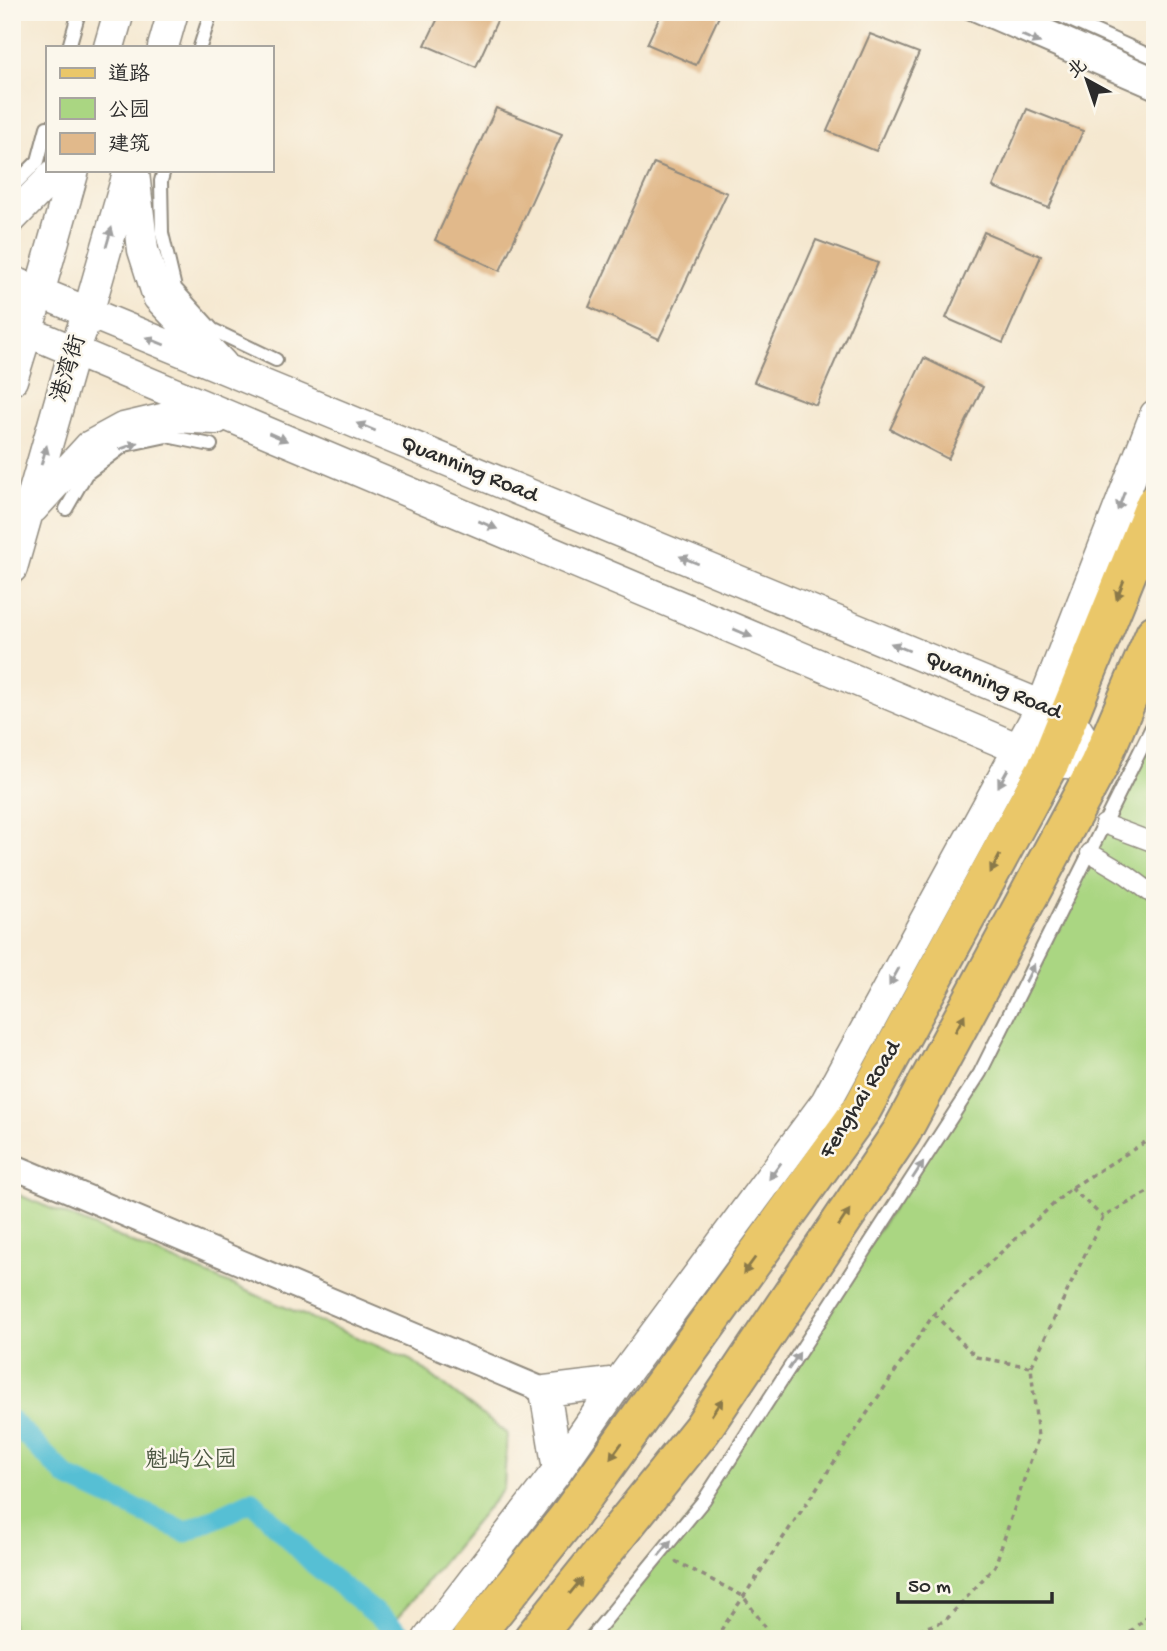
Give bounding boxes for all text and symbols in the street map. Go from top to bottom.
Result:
one-way arrow [1020,34,1041,45]
legend [46,46,273,172]
north arrow [1052,46,1122,116]
text: 北 [1064,55,1093,85]
text: 道路 [108,62,150,89]
text: 公园 [108,99,150,125]
text: 建筑 [108,133,150,159]
one-way arrow [105,226,115,247]
street label: 港湾街 [45,331,93,406]
one-way arrow [144,335,165,346]
one-way arrow [355,422,376,433]
street label: Quanning Road [396,430,543,510]
one-way arrow [268,432,289,443]
one-way arrow [119,440,140,451]
one-way arrow [40,444,50,465]
one-way arrow [1116,491,1127,512]
one-way arrow [478,520,499,531]
one-way arrow [678,555,699,566]
one-way arrow [1114,580,1125,601]
one-way arrow [733,627,754,638]
one-way arrow [889,641,910,652]
street label: Quanning Road [921,645,1067,727]
one-way arrow [997,768,1009,787]
one-way arrow [989,854,1001,874]
one-way arrow [1025,963,1036,983]
one-way arrow [888,968,900,987]
one-way arrow [954,1013,966,1033]
street label: Fenghai Road [814,1035,909,1165]
one-way arrow [911,1161,924,1180]
one-way arrow [768,1162,782,1180]
one-way arrow [837,1209,850,1228]
one-way arrow [742,1257,756,1275]
one-way arrow [788,1352,801,1371]
one-way arrow [710,1398,724,1416]
one-way arrow [609,1442,623,1460]
park label: 魁屿公园 [145,1447,237,1475]
one-way arrow [657,1540,672,1557]
scale bar [898,1560,1052,1604]
text: 50 m [908,1576,951,1601]
one-way arrow [568,1577,583,1594]

